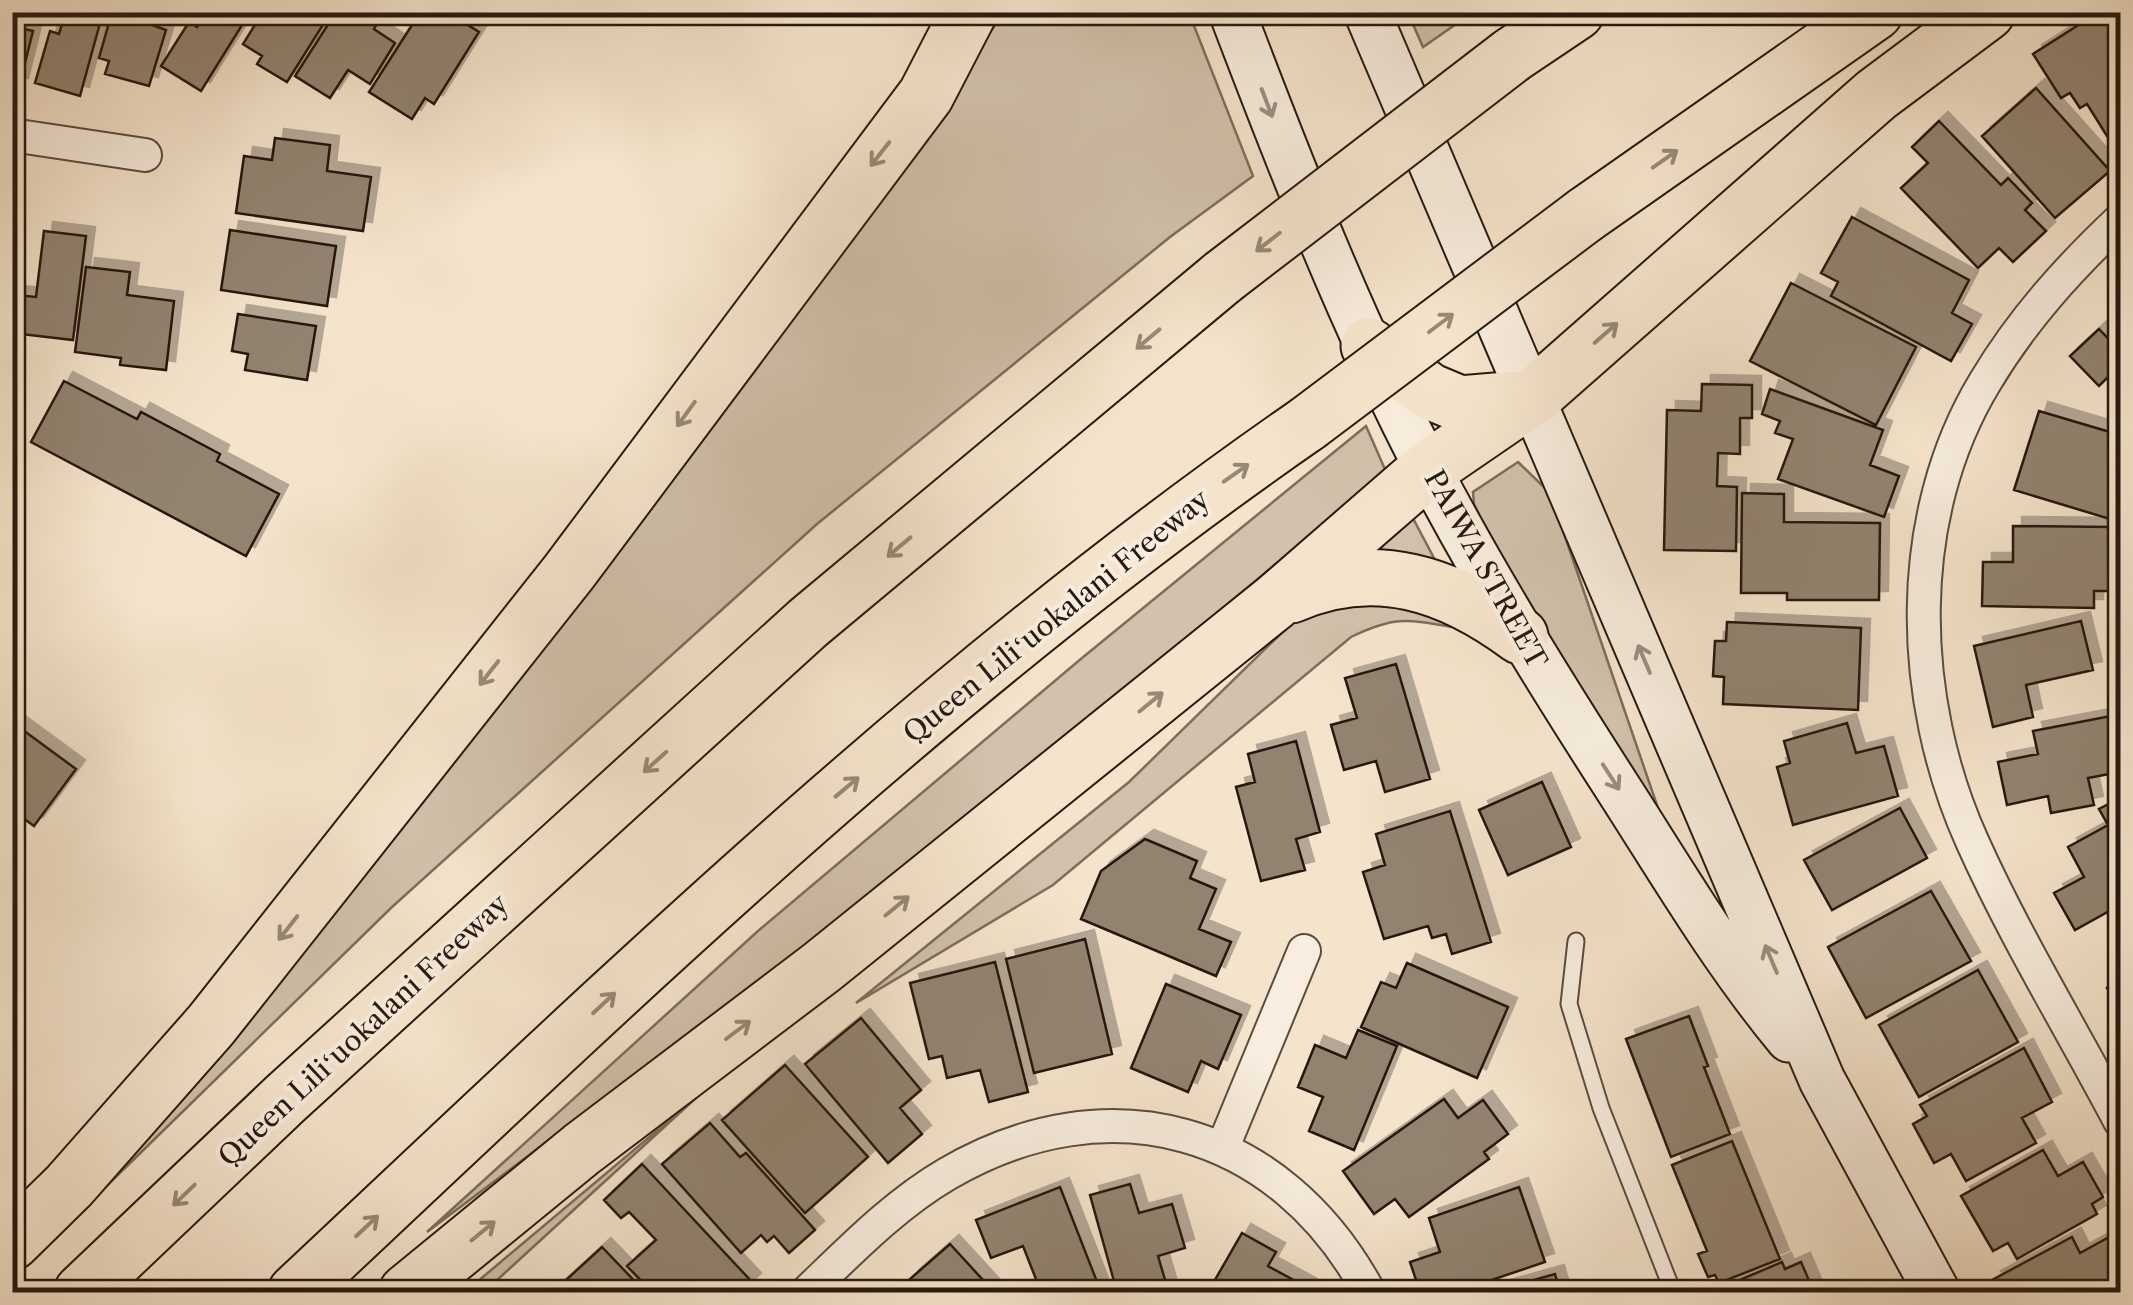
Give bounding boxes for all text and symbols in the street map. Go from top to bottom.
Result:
one-way arrow [1259,88,1277,118]
one-way arrow [870,140,891,167]
one-way arrow [1651,148,1678,169]
one-way arrow [1255,232,1282,253]
one-way arrow [1427,313,1454,334]
one-way arrow [1593,321,1618,344]
one-way arrow [1136,328,1162,350]
one-way arrow [675,400,696,427]
one-way arrow [1221,463,1249,484]
street label: PAIWA STREET [1417,464,1555,674]
street label: Queen Liliʻuokalani Freeway [896,482,1216,750]
one-way arrow [886,536,912,558]
one-way arrow [1634,644,1652,675]
one-way arrow [478,660,500,686]
one-way arrow [1137,691,1163,713]
one-way arrow [643,751,668,774]
one-way arrow [1600,763,1621,791]
one-way arrow [833,776,859,798]
street label: Queen Liliʻuokalani Freeway [211,886,515,1173]
one-way arrow [884,895,910,917]
one-way arrow [277,915,299,941]
one-way arrow [1761,944,1779,974]
one-way arrow [591,992,616,1015]
one-way arrow [724,1020,751,1041]
one-way arrow [172,1183,197,1206]
one-way arrow [354,1215,379,1238]
one-way arrow [469,1220,495,1242]

